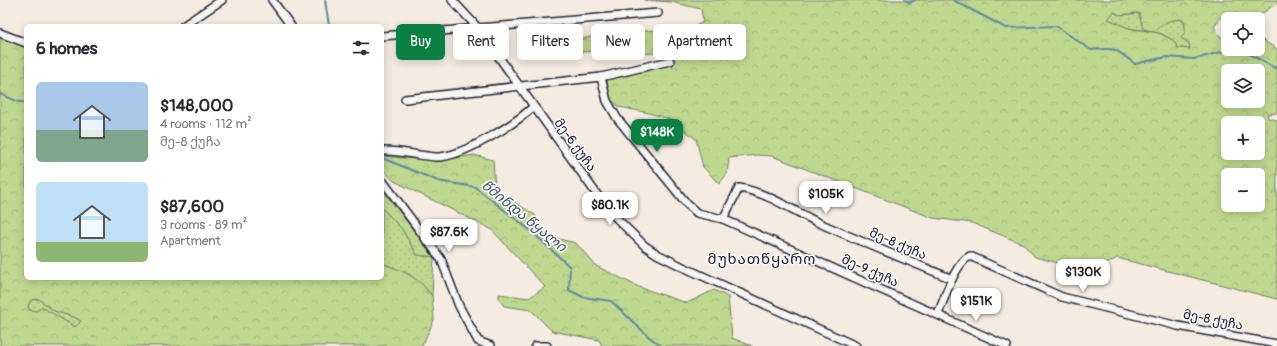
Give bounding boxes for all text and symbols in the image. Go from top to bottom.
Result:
map controls [1221,12,1265,212]
button: locate [1221,12,1265,56]
chip: Buy [396,24,445,60]
chip: Rent [453,24,509,60]
chip: Filters [517,24,583,60]
chip: New [591,24,645,60]
chip: Apartment [653,24,746,60]
icon: filters [350,37,372,59]
text: 6 homes [36,38,97,59]
button: layers [1221,64,1265,108]
text: $148,000 [160,95,233,116]
icon: home [68,98,116,146]
street label: მე-6 ქუჩა [550,115,600,175]
text: 4 rooms · 112 m² [160,116,252,132]
button: + [1221,116,1265,160]
pin: $148K [629,119,685,153]
text: $148K [640,124,674,140]
text: მე-8 ქუჩა [160,134,221,150]
button: − [1221,168,1265,212]
water label: წმინდა წყალი [478,177,571,256]
pin: $105K [798,181,854,215]
text: $105K [808,186,844,202]
pin: $80.1K [577,192,643,226]
text: $87,600 [160,196,224,217]
text: $80.1K [591,197,629,213]
icon: home [68,198,116,246]
text: 3 rooms · 89 m² [160,217,247,233]
pin: $87.6K [416,219,482,253]
text: $87.6K [430,224,468,240]
street label: მე-8 ქუჩა [867,225,929,263]
text: Apartment [160,233,221,249]
district label: მუხათწყარო [708,250,816,269]
street label: მე-9 ქუჩა [839,251,901,291]
pin: $130K [1055,259,1111,293]
text: $130K [1065,264,1101,280]
pin: $151K [948,288,1004,322]
text: $151K [960,293,992,309]
street label: მე-8 ქუჩა [1182,306,1244,334]

